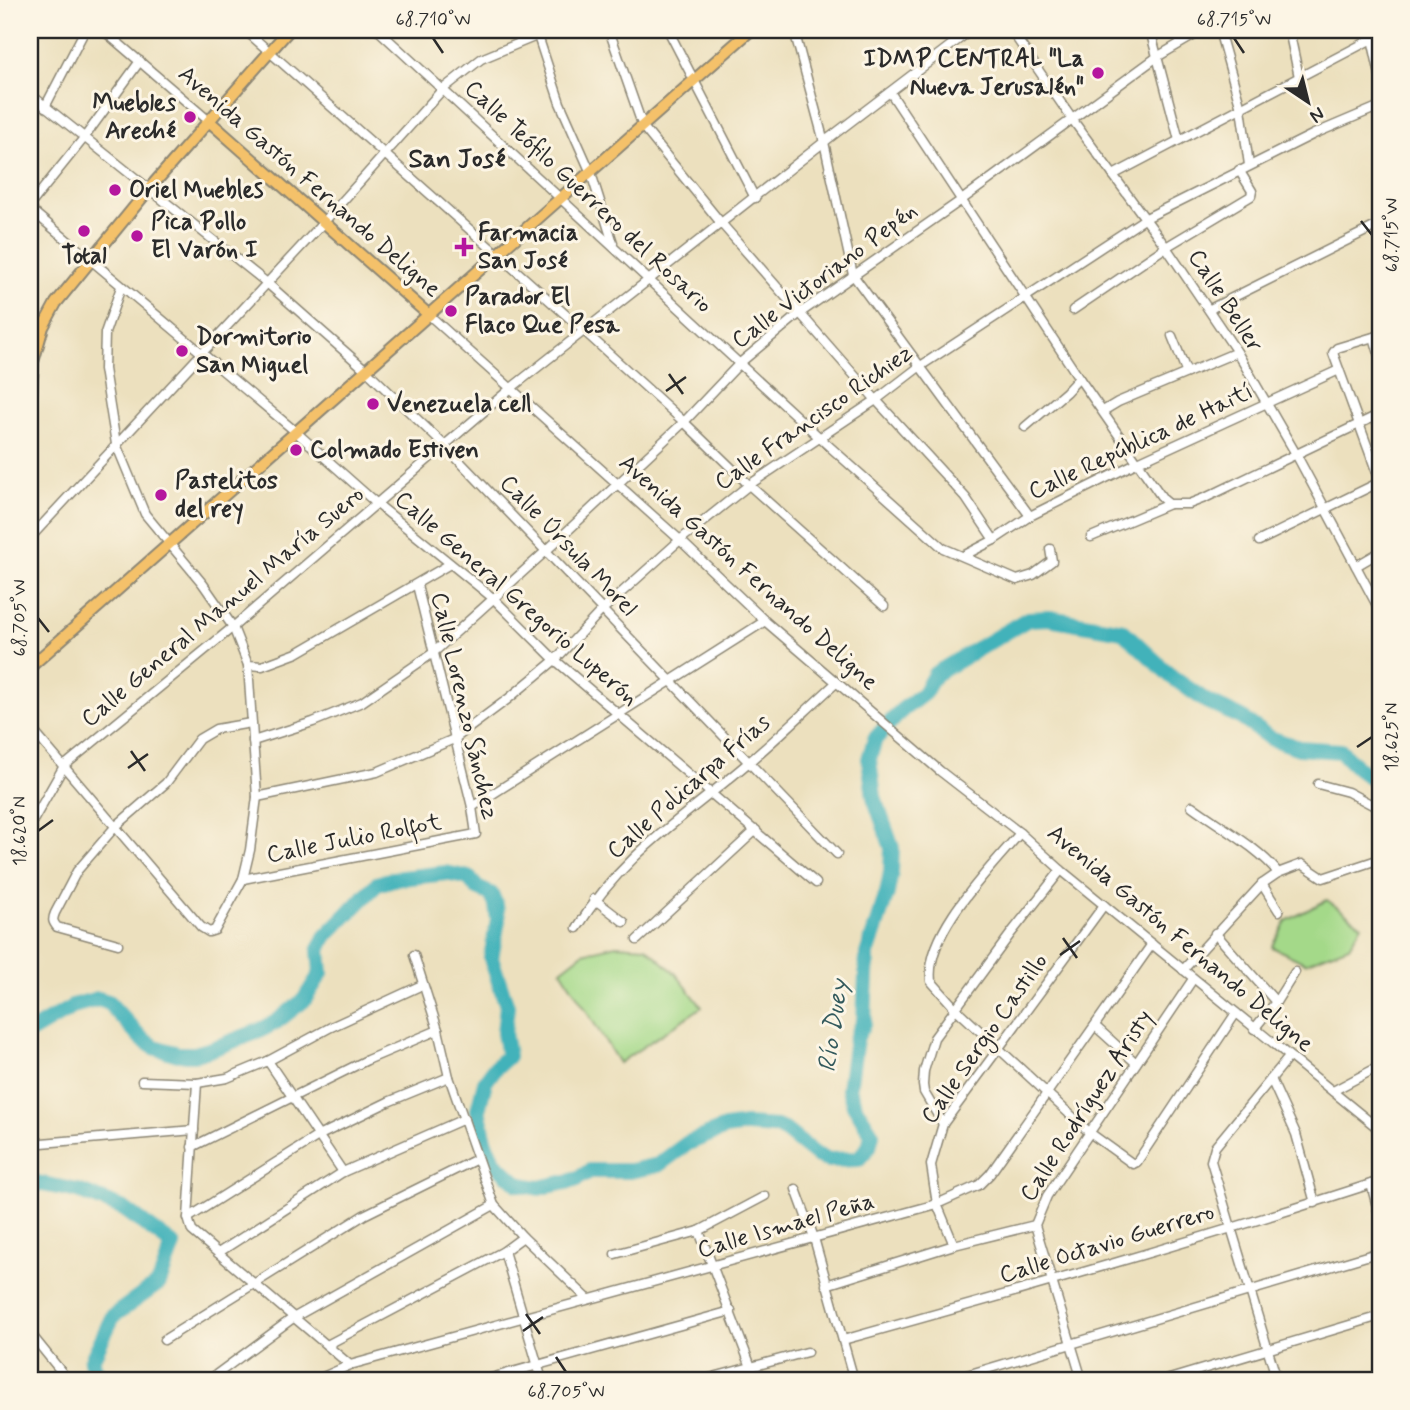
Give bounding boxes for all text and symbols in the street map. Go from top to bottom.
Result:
text: 68.710°W [395,8,471,32]
text: 68.715°W [1197,8,1271,32]
place label: IDMP CENTRAL "La Nueva Jerusalén" [864,44,1084,103]
street label: Avenida Gastón Fernando Deligne [171,59,447,305]
marker: IDMP CENTRAL "La Nueva Jerusalén" [1090,65,1106,81]
north arrow [1274,66,1344,136]
street label: Calle Teófilo Guerrero del Rosario [457,74,719,320]
place label: Muebles Areché [92,88,176,147]
text: N [1305,101,1329,129]
marker: Muebles Areché [182,109,198,125]
district label: San José [408,143,506,177]
place label: Oriel Muebles [129,175,264,206]
marker: Oriel Muebles [107,182,123,198]
street label: Calle Victoriano Pepén [726,196,924,356]
text: 68.715°W [1380,198,1404,272]
place label: Pica Pollo El Varón I [151,207,258,266]
place label: Farmacia San José [478,218,578,277]
marker: Total [76,223,92,239]
marker: Pica Pollo El Varón I [129,228,145,244]
marker: Farmacia San José [456,239,472,255]
place label: Total [61,241,107,272]
street label: Calle Beller [1180,243,1270,359]
place label: Parador El Flaco Que Pesa [465,282,620,341]
marker: Parador El Flaco Que Pesa [443,303,459,319]
place label: Dormitorio San Miguel [196,322,312,382]
street label: Calle Francisco Richiez [709,338,919,498]
marker: Dormitorio San Miguel [174,343,190,359]
street label: Calle República de Haití [1024,376,1258,508]
place label: Venezuela cell [387,389,532,420]
marker: Venezuela cell [365,396,381,412]
place label: Colmado Estiven [310,435,479,466]
marker: Colmado Estiven [288,442,304,458]
street label: Avenida Gastón Fernando Deligne [612,448,884,698]
place label: Pastelitos del rey [175,466,278,525]
street label: Calle Úrsula Morel [492,468,644,624]
street label: Calle General Manuel María Suero [75,479,371,735]
street label: Calle General Gregorio Luperón [388,484,644,714]
marker: Pastelitos del rey [153,487,169,503]
text: 68.705°W [8,580,32,656]
street label: Calle Lorenzo Sánchez [423,589,505,823]
text: 18.625°N [1380,703,1404,771]
street label: Calle Policarpa Frías [601,707,778,867]
text: 18.620°N [8,796,32,866]
street label: Calle Julio Rolfot [264,807,444,873]
street label: Avenida Gastón Fernando Deligne [1040,818,1320,1060]
street label: Calle Sergio Castillo [915,948,1057,1132]
water label: Río Duey [811,976,858,1074]
street label: Calle Rodríguez Aristy [1013,1004,1161,1208]
street label: Calle Ismael Peña [694,1186,878,1266]
street label: Calle Octavio Guerrero [996,1197,1218,1291]
text: 68.705°W [528,1380,604,1404]

